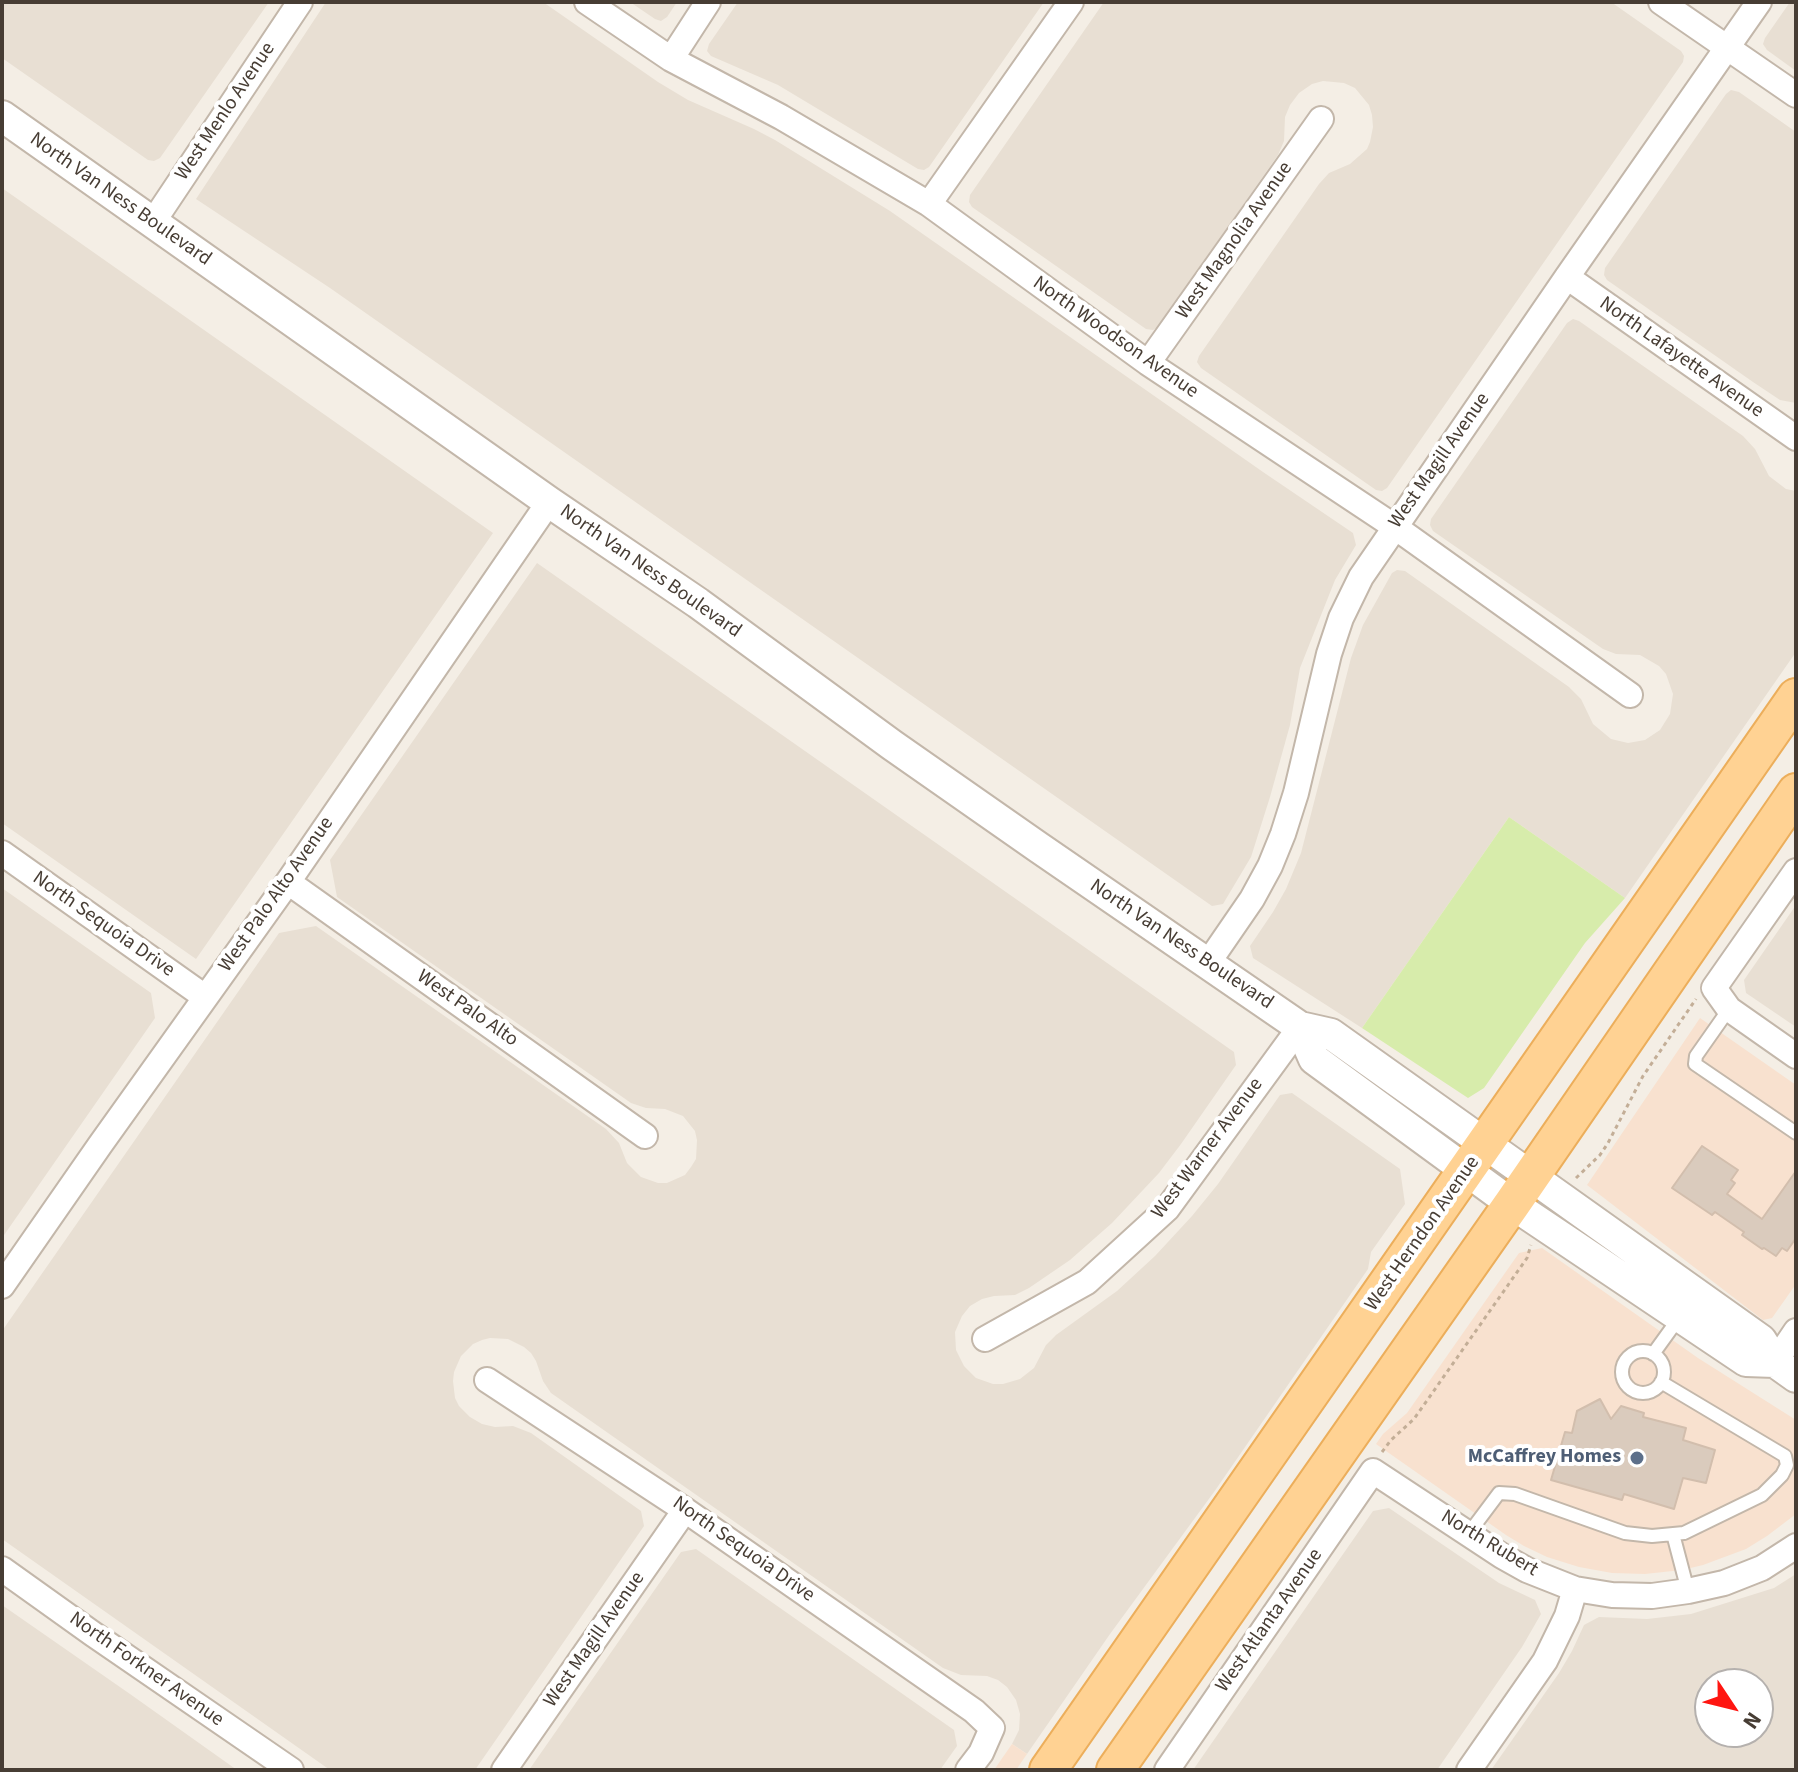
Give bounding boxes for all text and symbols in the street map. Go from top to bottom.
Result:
street label: West Menlo Avenue [171,38,281,186]
street label: North Van Ness Boulevard [25,128,215,272]
street label: West Magnolia Avenue [1172,158,1298,324]
street label: North Woodson Avenue [1028,272,1202,404]
street label: North Lafayette Avenue [1594,292,1768,424]
street label: West Magill Avenue [1384,389,1496,533]
street label: North Van Ness Boulevard [555,500,745,644]
street label: West Palo Alto Avenue [214,813,340,977]
street label: North Sequoia Drive [27,867,179,983]
street label: North Van Ness Boulevard [1085,875,1277,1015]
street label: West Palo Alto [412,965,522,1053]
street label: West Warner Avenue [1147,1074,1269,1224]
street label: West Herndon Avenue [1360,1152,1486,1316]
place label: McCaffrey Homes [1468,1446,1621,1470]
marker: McCaffrey Homes [1628,1449,1646,1467]
street label: North Sequoia Drive [667,1492,819,1608]
street label: North Rubert [1436,1506,1542,1582]
street label: West Atlanta Avenue [1211,1545,1329,1697]
street label: West Magill Avenue [539,1568,651,1712]
street label: North Forkner Avenue [64,1608,228,1732]
north arrow [1694,1668,1774,1748]
text: N [1735,1705,1769,1736]

